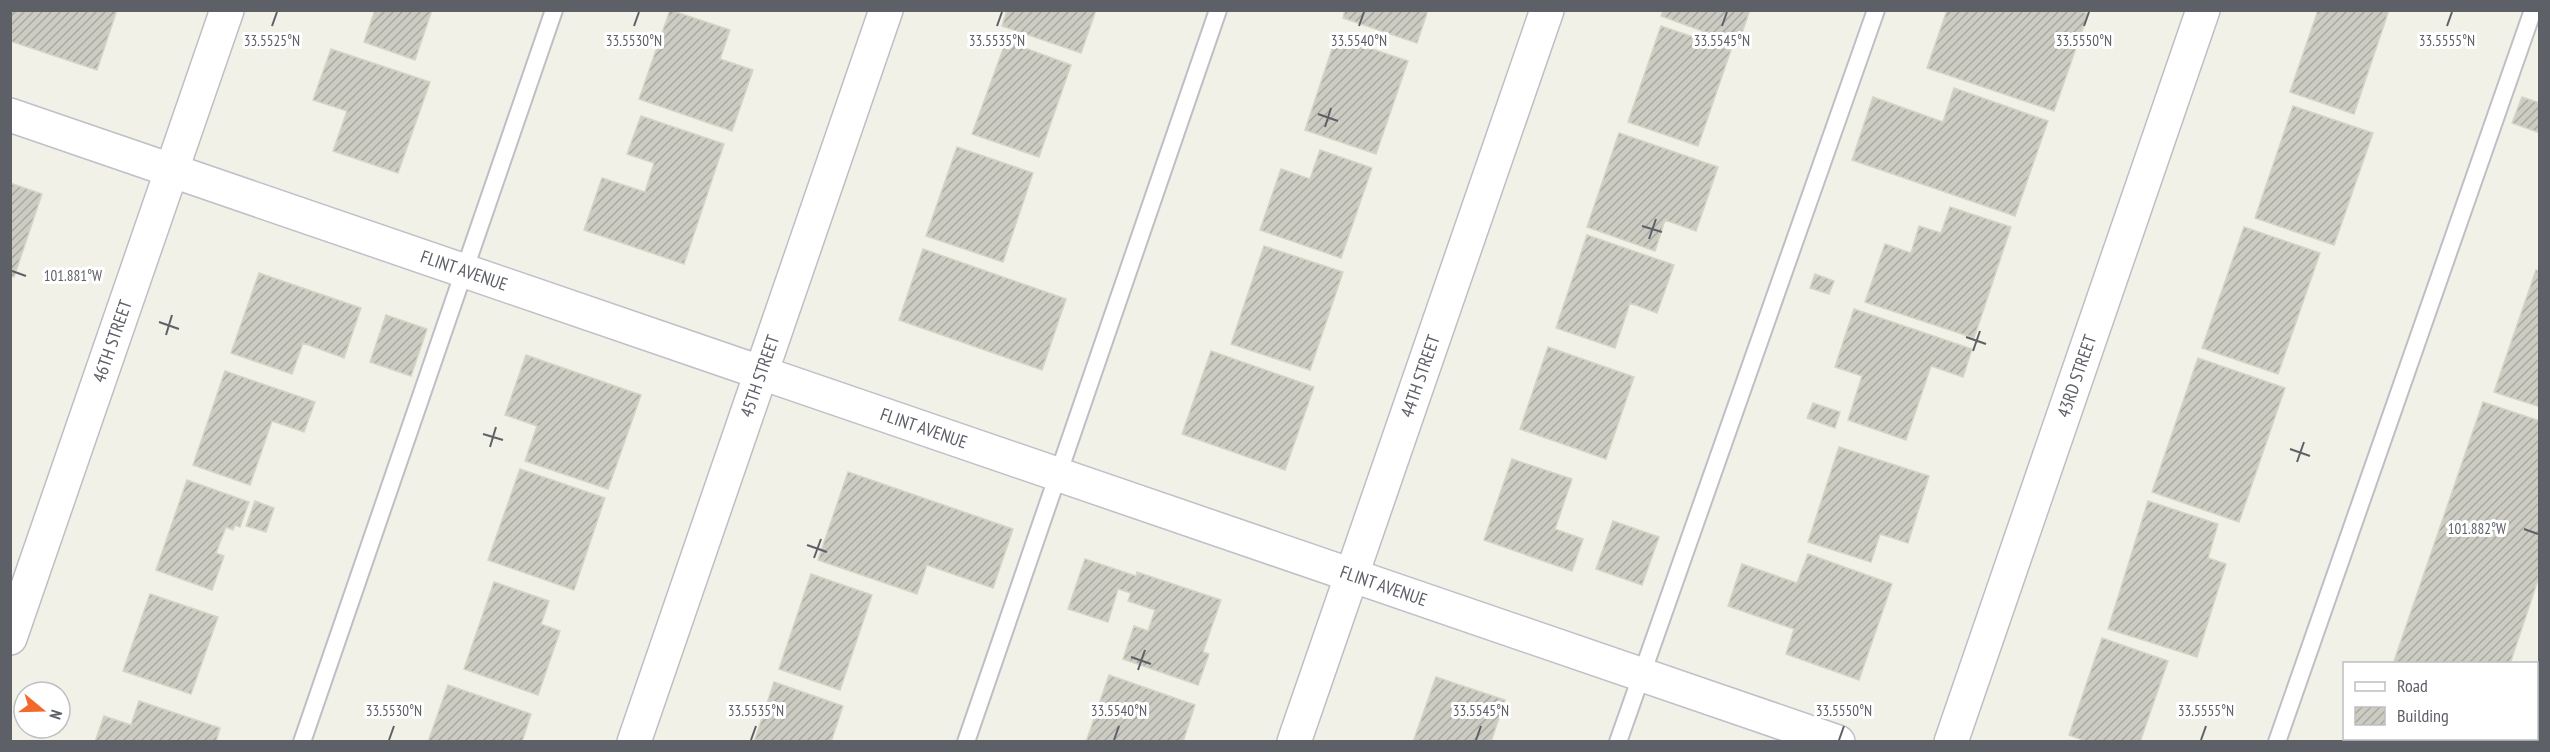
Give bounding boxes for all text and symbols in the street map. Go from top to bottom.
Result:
text: 33.5525°N [244,31,300,50]
text: 33.5530°N [606,31,662,50]
text: 33.5535°N [969,31,1025,50]
text: 33.5540°N [1331,31,1387,50]
text: 33.5545°N [1694,31,1750,50]
text: 33.5550°N [2056,31,2112,50]
text: 33.5555°N [2419,31,2475,50]
street label: FLINT AVENUE [418,245,511,296]
text: 101.881°W [44,266,102,285]
street label: 46TH STREET [87,297,137,385]
street label: 43RD STREET [2052,331,2101,420]
street label: 45TH STREET [735,332,784,420]
street label: 44TH STREET [1395,332,1445,420]
street label: FLINT AVENUE [877,402,970,453]
text: 101.882°W [2448,519,2506,538]
street label: FLINT AVENUE [1337,560,1430,611]
legend [2343,662,2538,740]
text: Road [2397,674,2428,697]
north arrow [12,680,72,740]
text: 33.5530°N [366,701,422,720]
text: 33.5535°N [728,701,784,720]
text: 33.5540°N [1091,701,1147,720]
text: 33.5545°N [1453,701,1509,720]
text: 33.5550°N [1816,701,1872,720]
text: 33.5555°N [2178,701,2234,720]
text: Building [2397,704,2449,727]
text: N [45,708,67,722]

